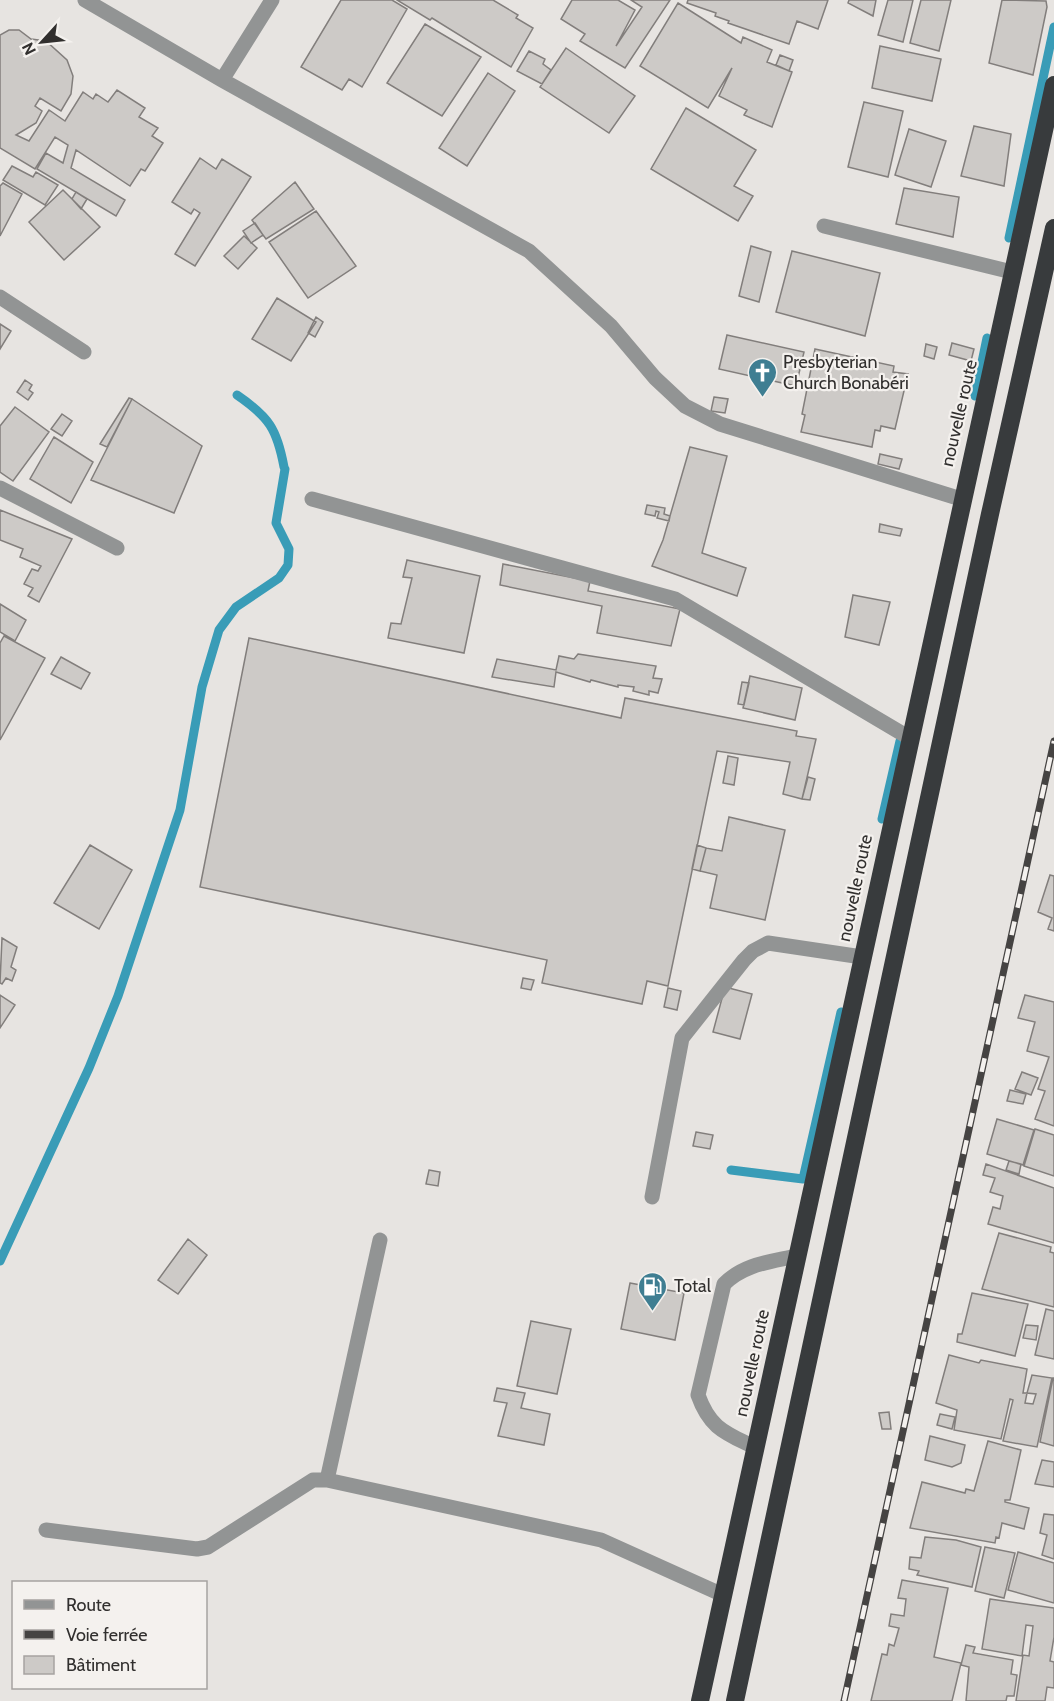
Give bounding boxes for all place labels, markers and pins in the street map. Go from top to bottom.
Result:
place label: Presbyterian Church Bonabéri [783,351,909,394]
church icon: Presbyterian Church Bonabéri [746,356,778,398]
fuel station icon: Total [637,1270,669,1312]
place label: Total [674,1275,712,1297]

